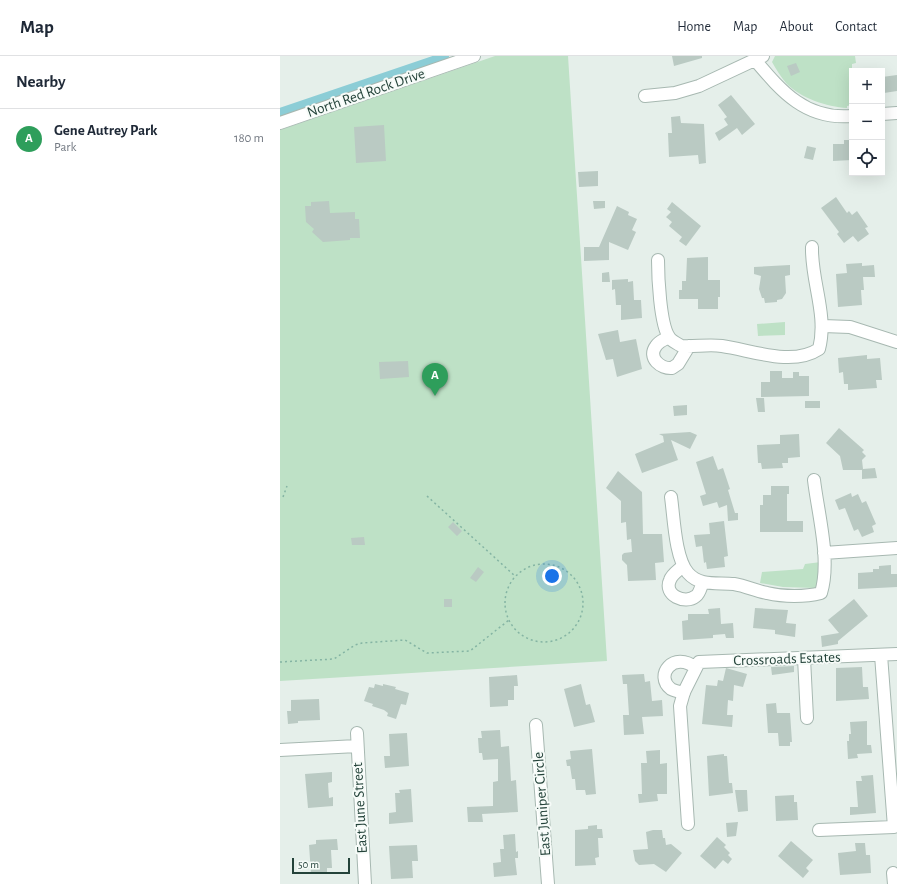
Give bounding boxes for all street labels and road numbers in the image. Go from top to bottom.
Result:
street label: North Red Rock Drive [305,66,427,120]
street label: Crossroads Estates [733,650,841,668]
street label: East Juniper Circle [531,751,553,857]
street label: East June Street [350,762,370,854]

